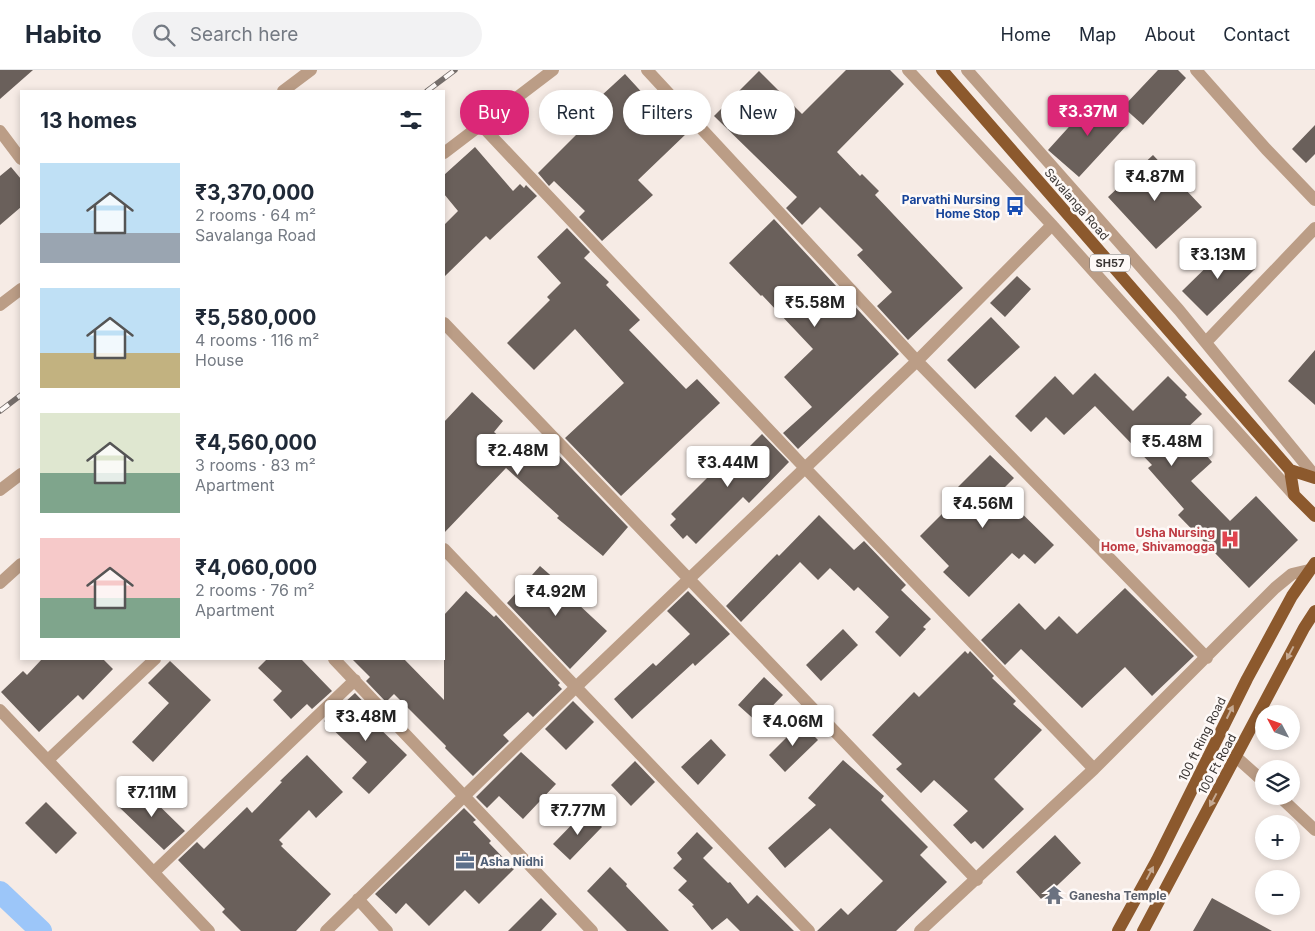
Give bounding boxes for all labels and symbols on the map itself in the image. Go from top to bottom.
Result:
pin: ₹3.37M [1047,94,1129,137]
pin: ₹4.87M [1114,160,1196,202]
street label: Savalanga Road [1042,165,1112,243]
place label: Parvathi Nursing Home Stop [902,192,1000,221]
bus stop icon: Parvathi Nursing Home Stop [1004,195,1026,217]
pin: ₹3.13M [1177,238,1259,280]
road number: SH57 [1090,254,1130,272]
pin: ₹5.58M [774,286,856,328]
pin: ₹5.48M [1131,424,1213,467]
pin: ₹2.48M [477,434,559,476]
pin: ₹3.44M [687,446,769,488]
pin: ₹4.56M [942,486,1024,529]
place label: Usha Nursing Home, Shivamogga [1101,525,1215,554]
hospital icon: Usha Nursing Home, Shivamogga [1219,528,1241,550]
pin: ₹4.92M [515,574,597,617]
one-way arrow [1286,647,1295,660]
street label: 100 ft Ring Road [1175,694,1229,784]
pin: ₹3.48M [325,700,407,742]
pin: ₹4.06M [752,704,834,747]
one-way arrow [1227,705,1235,719]
north arrow [1255,705,1300,750]
street label: 100 Ft Road [1195,731,1239,797]
pin: ₹7.11M [111,776,193,818]
one-way arrow [1209,792,1217,807]
pin: ₹7.77M [537,794,619,836]
office icon: Asha Nidhi [454,850,476,872]
place label: Asha Nidhi [480,854,544,869]
one-way arrow [1146,865,1154,880]
temple icon: Ganesha Temple [1043,884,1065,906]
place label: Ganesha Temple [1069,888,1167,903]

